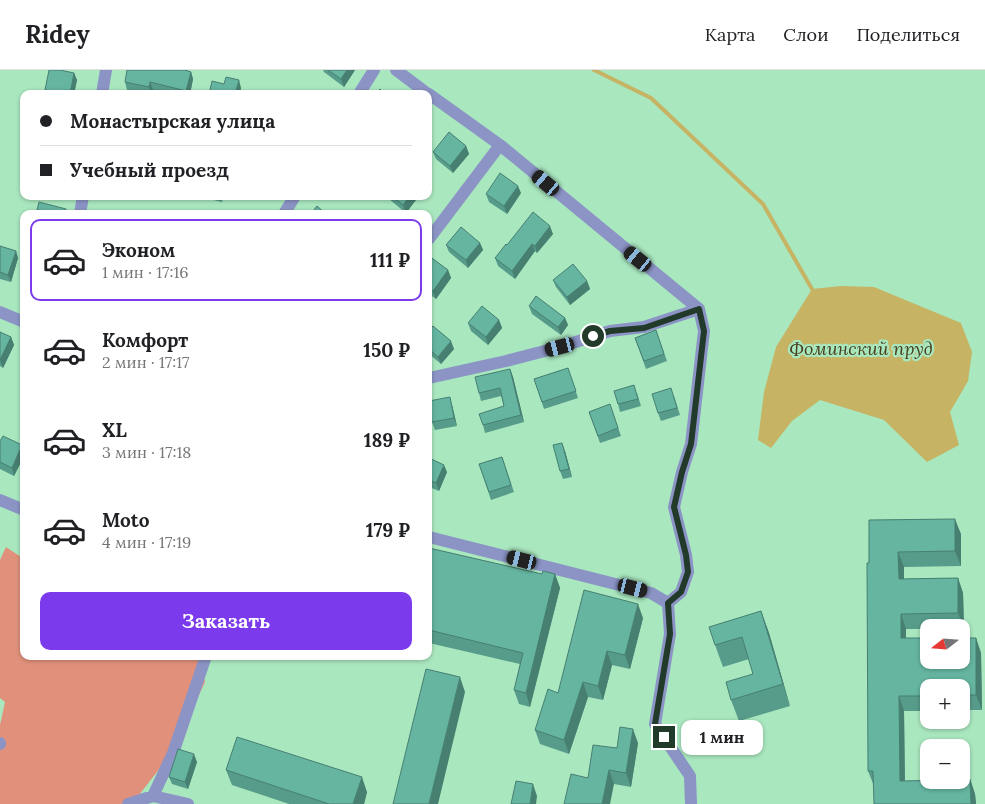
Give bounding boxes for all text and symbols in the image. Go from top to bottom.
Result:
text: Ridey [25,19,90,50]
text: Карта [705,23,755,46]
text: Слои [783,23,828,46]
text: Поделиться [856,23,960,46]
text: Монастырская улица [70,109,275,133]
text: Учебный проезд [70,158,229,182]
car [529,168,562,198]
icon: car [42,238,87,283]
text: Эконом [102,238,175,262]
car [621,244,654,274]
text: 111 ₽ [370,248,410,272]
text: 1 мин · 17:16 [102,262,189,282]
route start [582,325,604,347]
icon: car [42,328,87,373]
text: Комфорт [102,328,188,352]
car [543,336,576,358]
water label: Фоминский пруд [789,337,933,360]
text: 150 ₽ [363,338,410,362]
text: 2 мин · 17:17 [102,352,189,372]
icon: car [42,418,87,463]
text: XL [102,418,127,442]
text: 189 ₽ [364,428,410,452]
text: 3 мин · 17:18 [102,442,191,462]
icon: car [42,508,87,553]
text: Moto [102,508,149,532]
text: 179 ₽ [366,518,410,542]
text: 4 мин · 17:19 [102,532,191,552]
car [505,549,538,571]
car [616,577,649,599]
button: Заказать [40,592,412,650]
north arrow [920,619,970,669]
map controls [920,619,970,789]
button: + [920,679,970,729]
callout: 1 мин [682,720,764,754]
route end [653,726,675,748]
text: 1 мин [700,727,744,747]
button: − [920,739,970,789]

